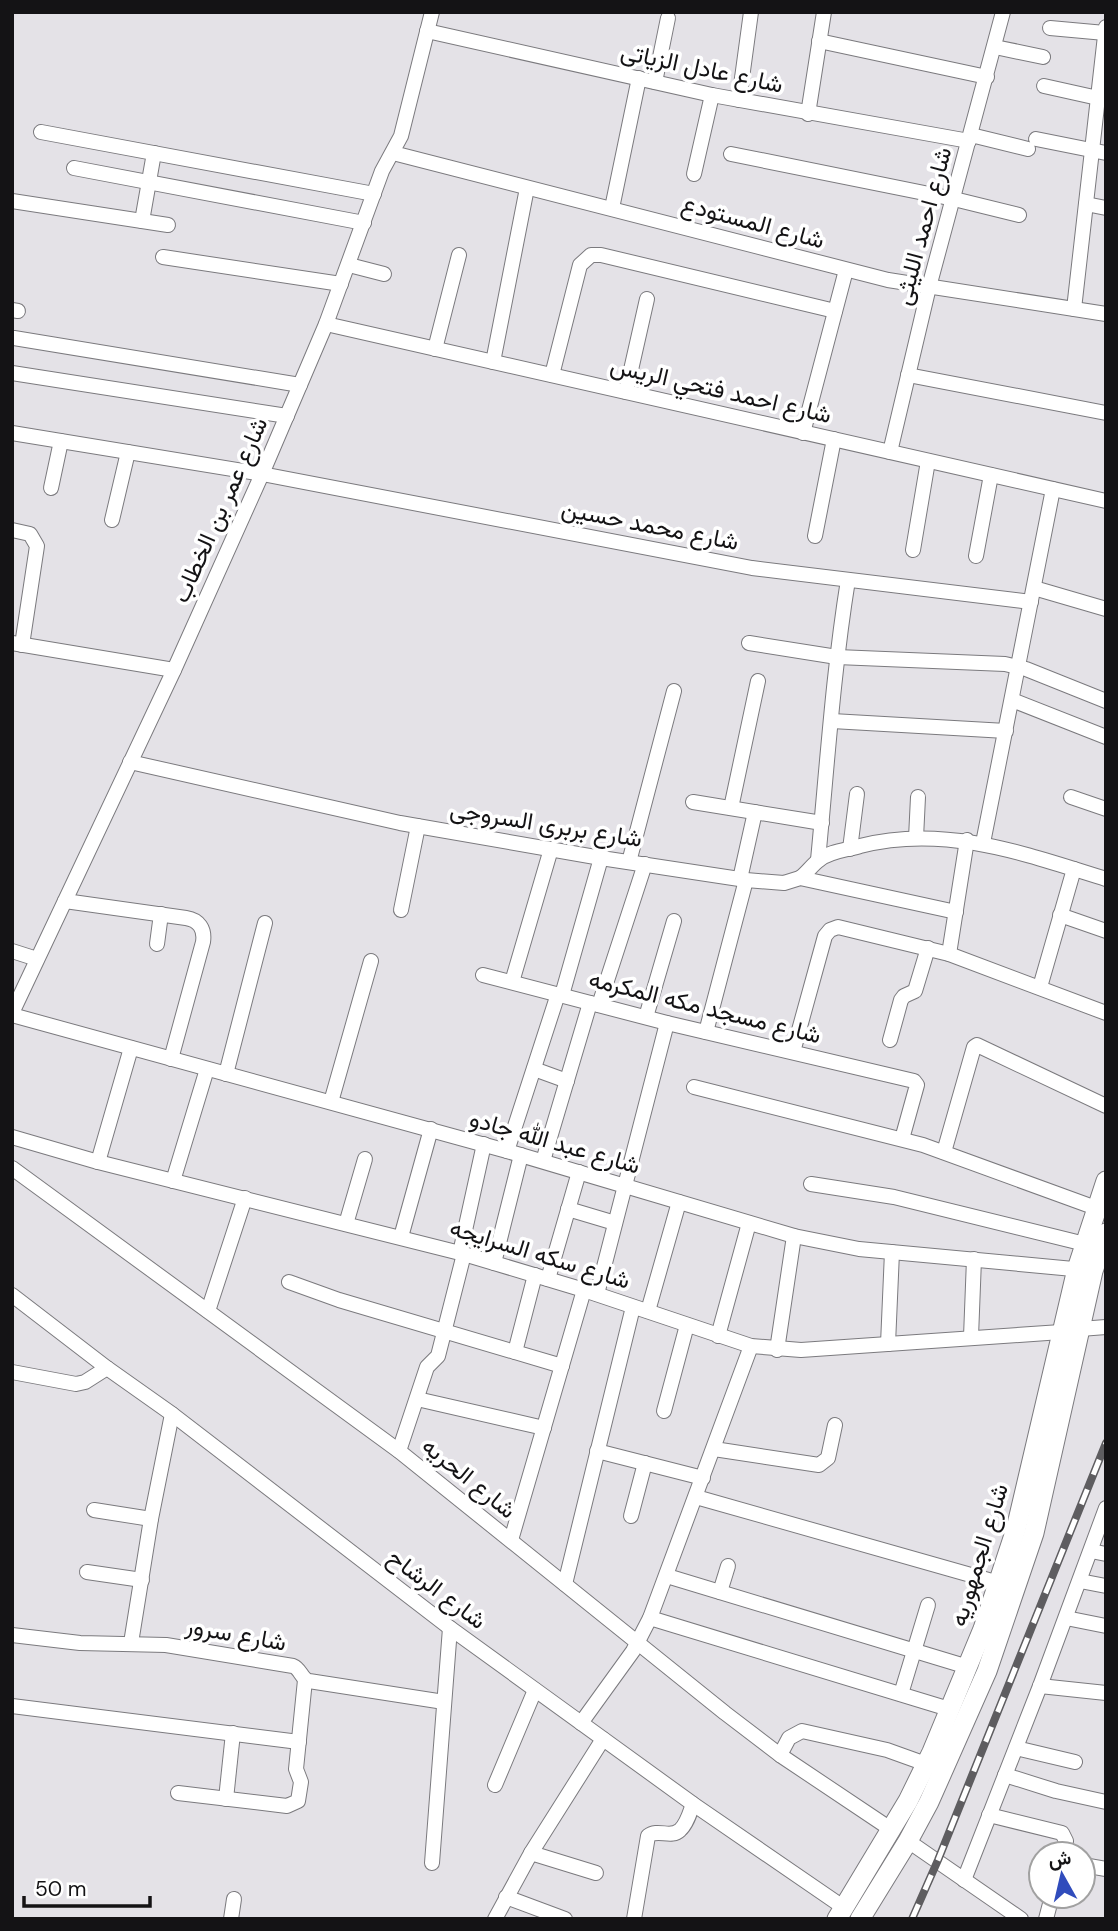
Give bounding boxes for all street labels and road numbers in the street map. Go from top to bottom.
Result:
street label: شارع عادل الزياتى [618,35,786,101]
street label: شارع احمد الليثى [887,144,959,308]
street label: شارع المستودع [678,188,828,256]
street label: شارع احمد فتحي الريس [607,349,835,434]
street label: شارع عمر بن الخطاب [165,412,275,608]
street label: شارع محمد حسين [559,492,741,558]
street label: شارع بربرى السروجى [448,793,644,855]
street label: شارع مسجد مكه المكرمه [586,963,824,1051]
street label: شارع عبد الله جادو [466,1102,644,1182]
street label: شارع سكه السرايجه [446,1211,634,1297]
street label: شارع الحريه [415,1430,523,1526]
street label: شارع الجمهوريه [942,1480,1016,1630]
street label: شارع الرشاح [381,1541,493,1637]
street label: شارع سرور [182,1609,289,1659]

